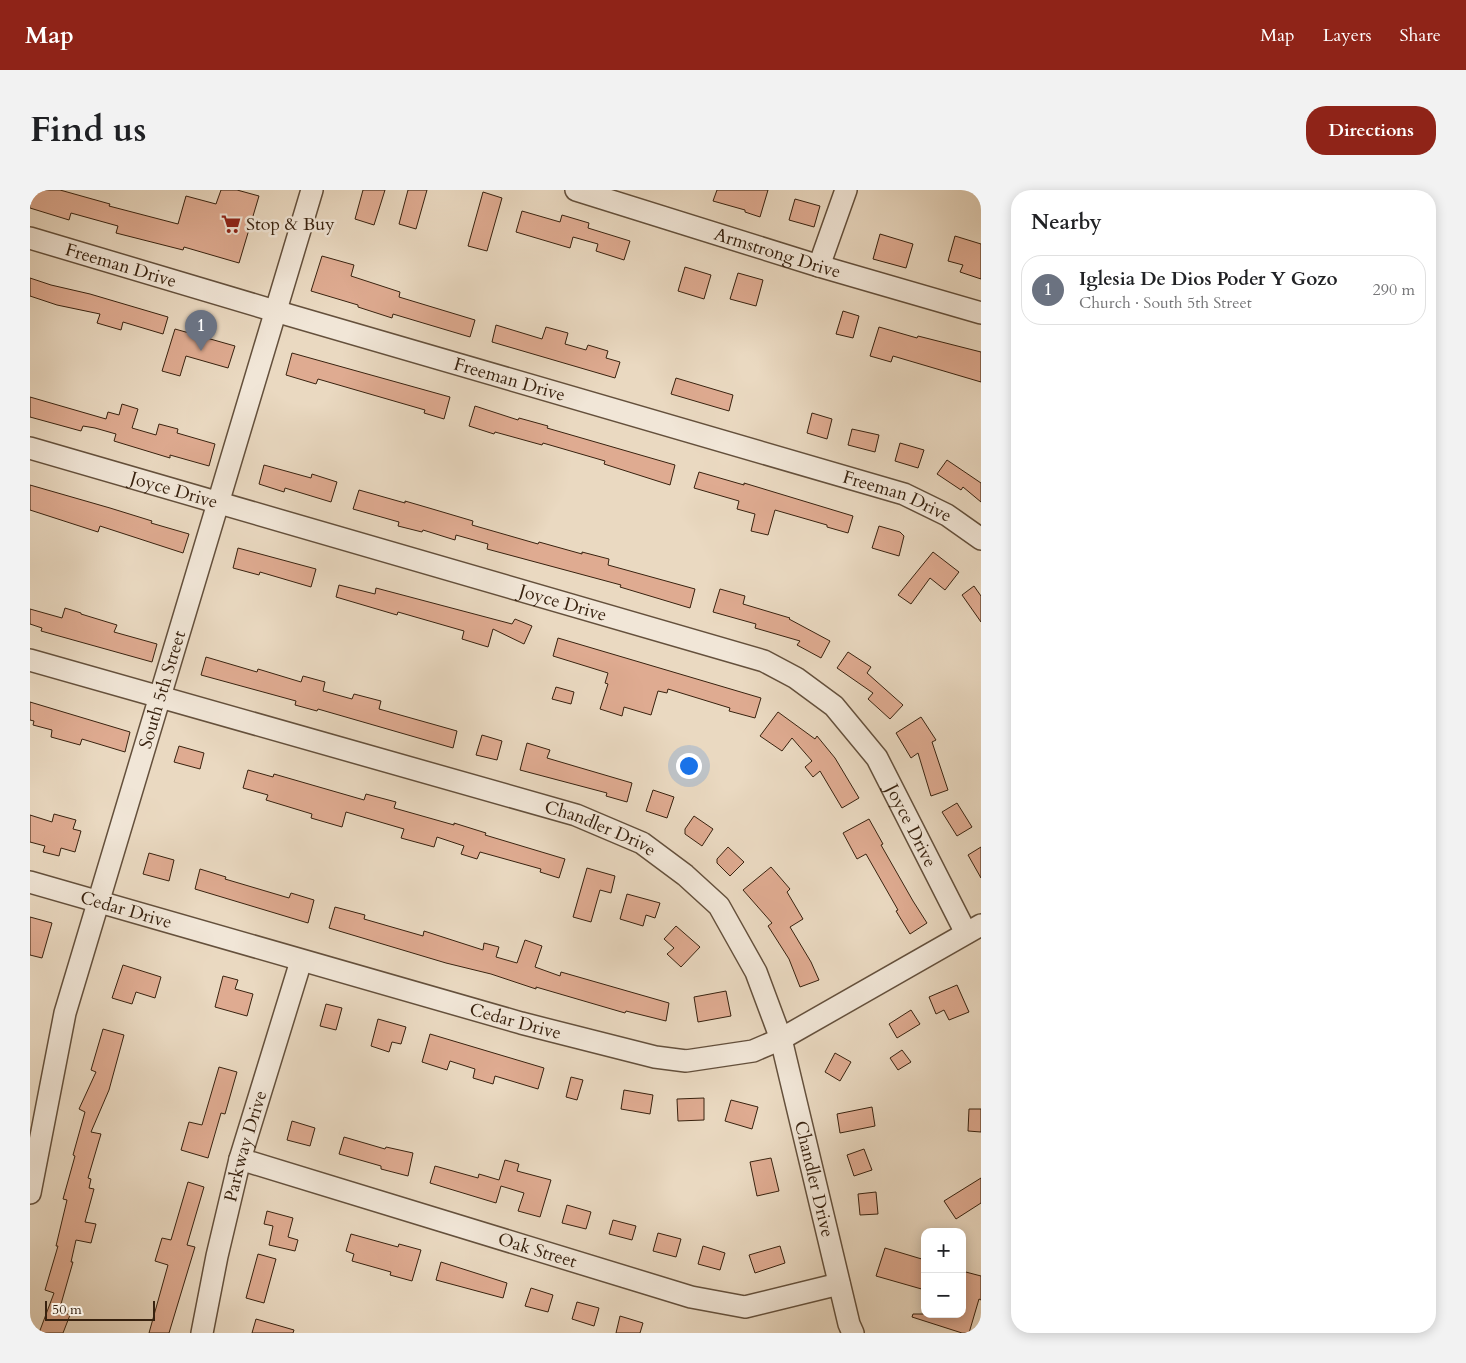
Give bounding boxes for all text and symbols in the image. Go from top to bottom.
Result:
text: Map [25,19,74,52]
text: Map [1260,23,1295,48]
text: Layers [1323,23,1372,48]
text: Share [1400,23,1441,48]
text: Find us [30,106,146,154]
button: Directions [1306,106,1436,155]
text: Nearby [1031,208,1102,237]
place label: Stop & Buy [246,212,335,237]
supermarket icon: Stop & Buy [220,213,242,235]
street label: Armstrong Drive [711,222,844,285]
street label: Freeman Drive [62,237,180,294]
text: Iglesia De Dios Poder Y Gozo [1079,266,1338,292]
text: 1 [1044,279,1052,301]
text: 290 m [1373,279,1415,301]
text: Church · South 5th Street [1079,292,1252,314]
pin: 1 [185,310,217,351]
street label: Freeman Drive [451,352,568,408]
street label: Joyce Drive [124,465,221,515]
street label: Freeman Drive [840,465,956,528]
street label: Joyce Drive [513,578,610,628]
street label: South 5th Street [133,627,192,752]
your location [676,753,702,779]
street label: Joyce Drive [878,777,942,872]
street label: Chandler Drive [542,795,661,863]
street label: Cedar Drive [77,885,175,935]
street label: Cedar Drive [466,997,564,1046]
street label: Parkway Drive [218,1087,273,1204]
street label: Chandler Drive [788,1118,840,1240]
street label: Oak Street [495,1227,580,1274]
map controls [921,1228,966,1318]
button: + [921,1228,966,1273]
button: − [921,1273,966,1318]
scale bar [45,1298,155,1321]
text: 50 m [52,1300,82,1319]

